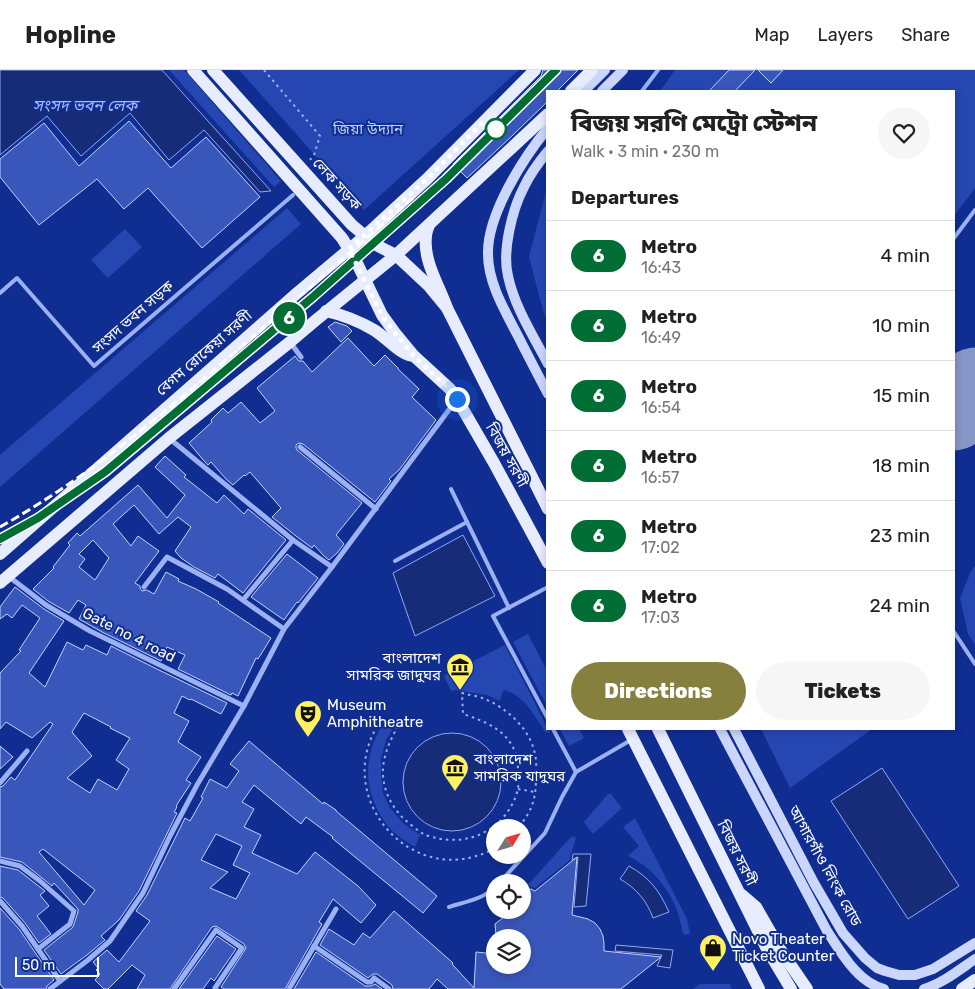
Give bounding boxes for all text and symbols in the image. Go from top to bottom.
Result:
text: Hopline [25,21,116,49]
text: Map [755,24,790,46]
text: Layers [818,24,873,46]
text: Share [901,24,950,46]
water label: সংসদ ভবন লেক [33,96,140,115]
button: heart [878,107,930,159]
text: বিজয় সরণি মেট্রো স্টেশন [571,109,817,137]
unlabelled marker [485,118,507,140]
park label: জিয়া উদ্যান [332,120,404,138]
text: Walk · 3 min · 230 m [571,142,719,161]
street label: লেক সড়ক [309,154,366,215]
text: Departures [571,186,679,209]
text: Metro [641,235,697,258]
text: 4 min [881,244,930,267]
text: 6 [593,245,604,267]
text: 16:43 [641,258,681,277]
street label: সংসদ ভবন সড়ক [88,276,178,358]
line badge: 6 [273,302,305,334]
text: Metro [641,305,697,328]
street label: বেগম রোকেয়া সরণী [152,306,256,400]
text: 6 [283,307,295,329]
text: 10 min [872,314,930,337]
text: 6 [593,315,604,337]
text: 16:49 [641,328,681,347]
text: Metro [641,375,697,398]
text: 15 min [873,384,930,407]
text: 6 [593,385,604,407]
your location [445,387,470,412]
text: 16:54 [641,398,681,417]
street label: বিজয় সরণী [482,419,532,491]
text: Metro [641,445,697,468]
text: 18 min [872,454,930,477]
text: 6 [593,455,604,477]
text: 16:57 [641,468,679,487]
text: Metro [641,515,697,538]
text: 23 min [870,524,930,547]
text: 6 [593,525,604,547]
text: 17:02 [641,538,680,557]
text: Metro [641,585,697,608]
text: 24 min [870,594,930,617]
text: 6 [593,595,604,617]
street label: Gate no 4 road [79,604,179,666]
text: 17:03 [641,608,680,627]
place label: বাংলাদেশ সামরিক জাদুঘর [345,649,442,684]
museum icon: বাংলাদেশ সামরিক জাদুঘর [445,652,475,691]
button: Directions [571,662,746,720]
button: Tickets [756,662,930,720]
place label: Museum Amphitheatre [327,696,424,731]
theatre icon: Museum Amphitheatre [293,699,323,738]
place label: বাংলাদেশ সামরিক যাদুঘর [473,750,566,785]
museum icon: বাংলাদেশ সামরিক যাদুঘর [440,753,470,792]
street label: আগারগাঁও লিংক রোড [784,802,866,930]
street label: বিজয় সরণী [713,816,761,890]
north arrow [486,819,531,864]
map controls [486,819,531,974]
button: locate [486,874,531,919]
button: layers [486,929,531,974]
place label: Novo Theater Ticket Counter [732,930,835,965]
shop icon: Novo Theater Ticket Counter [698,933,728,972]
scale bar [15,954,99,977]
text: 50 m [22,957,55,974]

